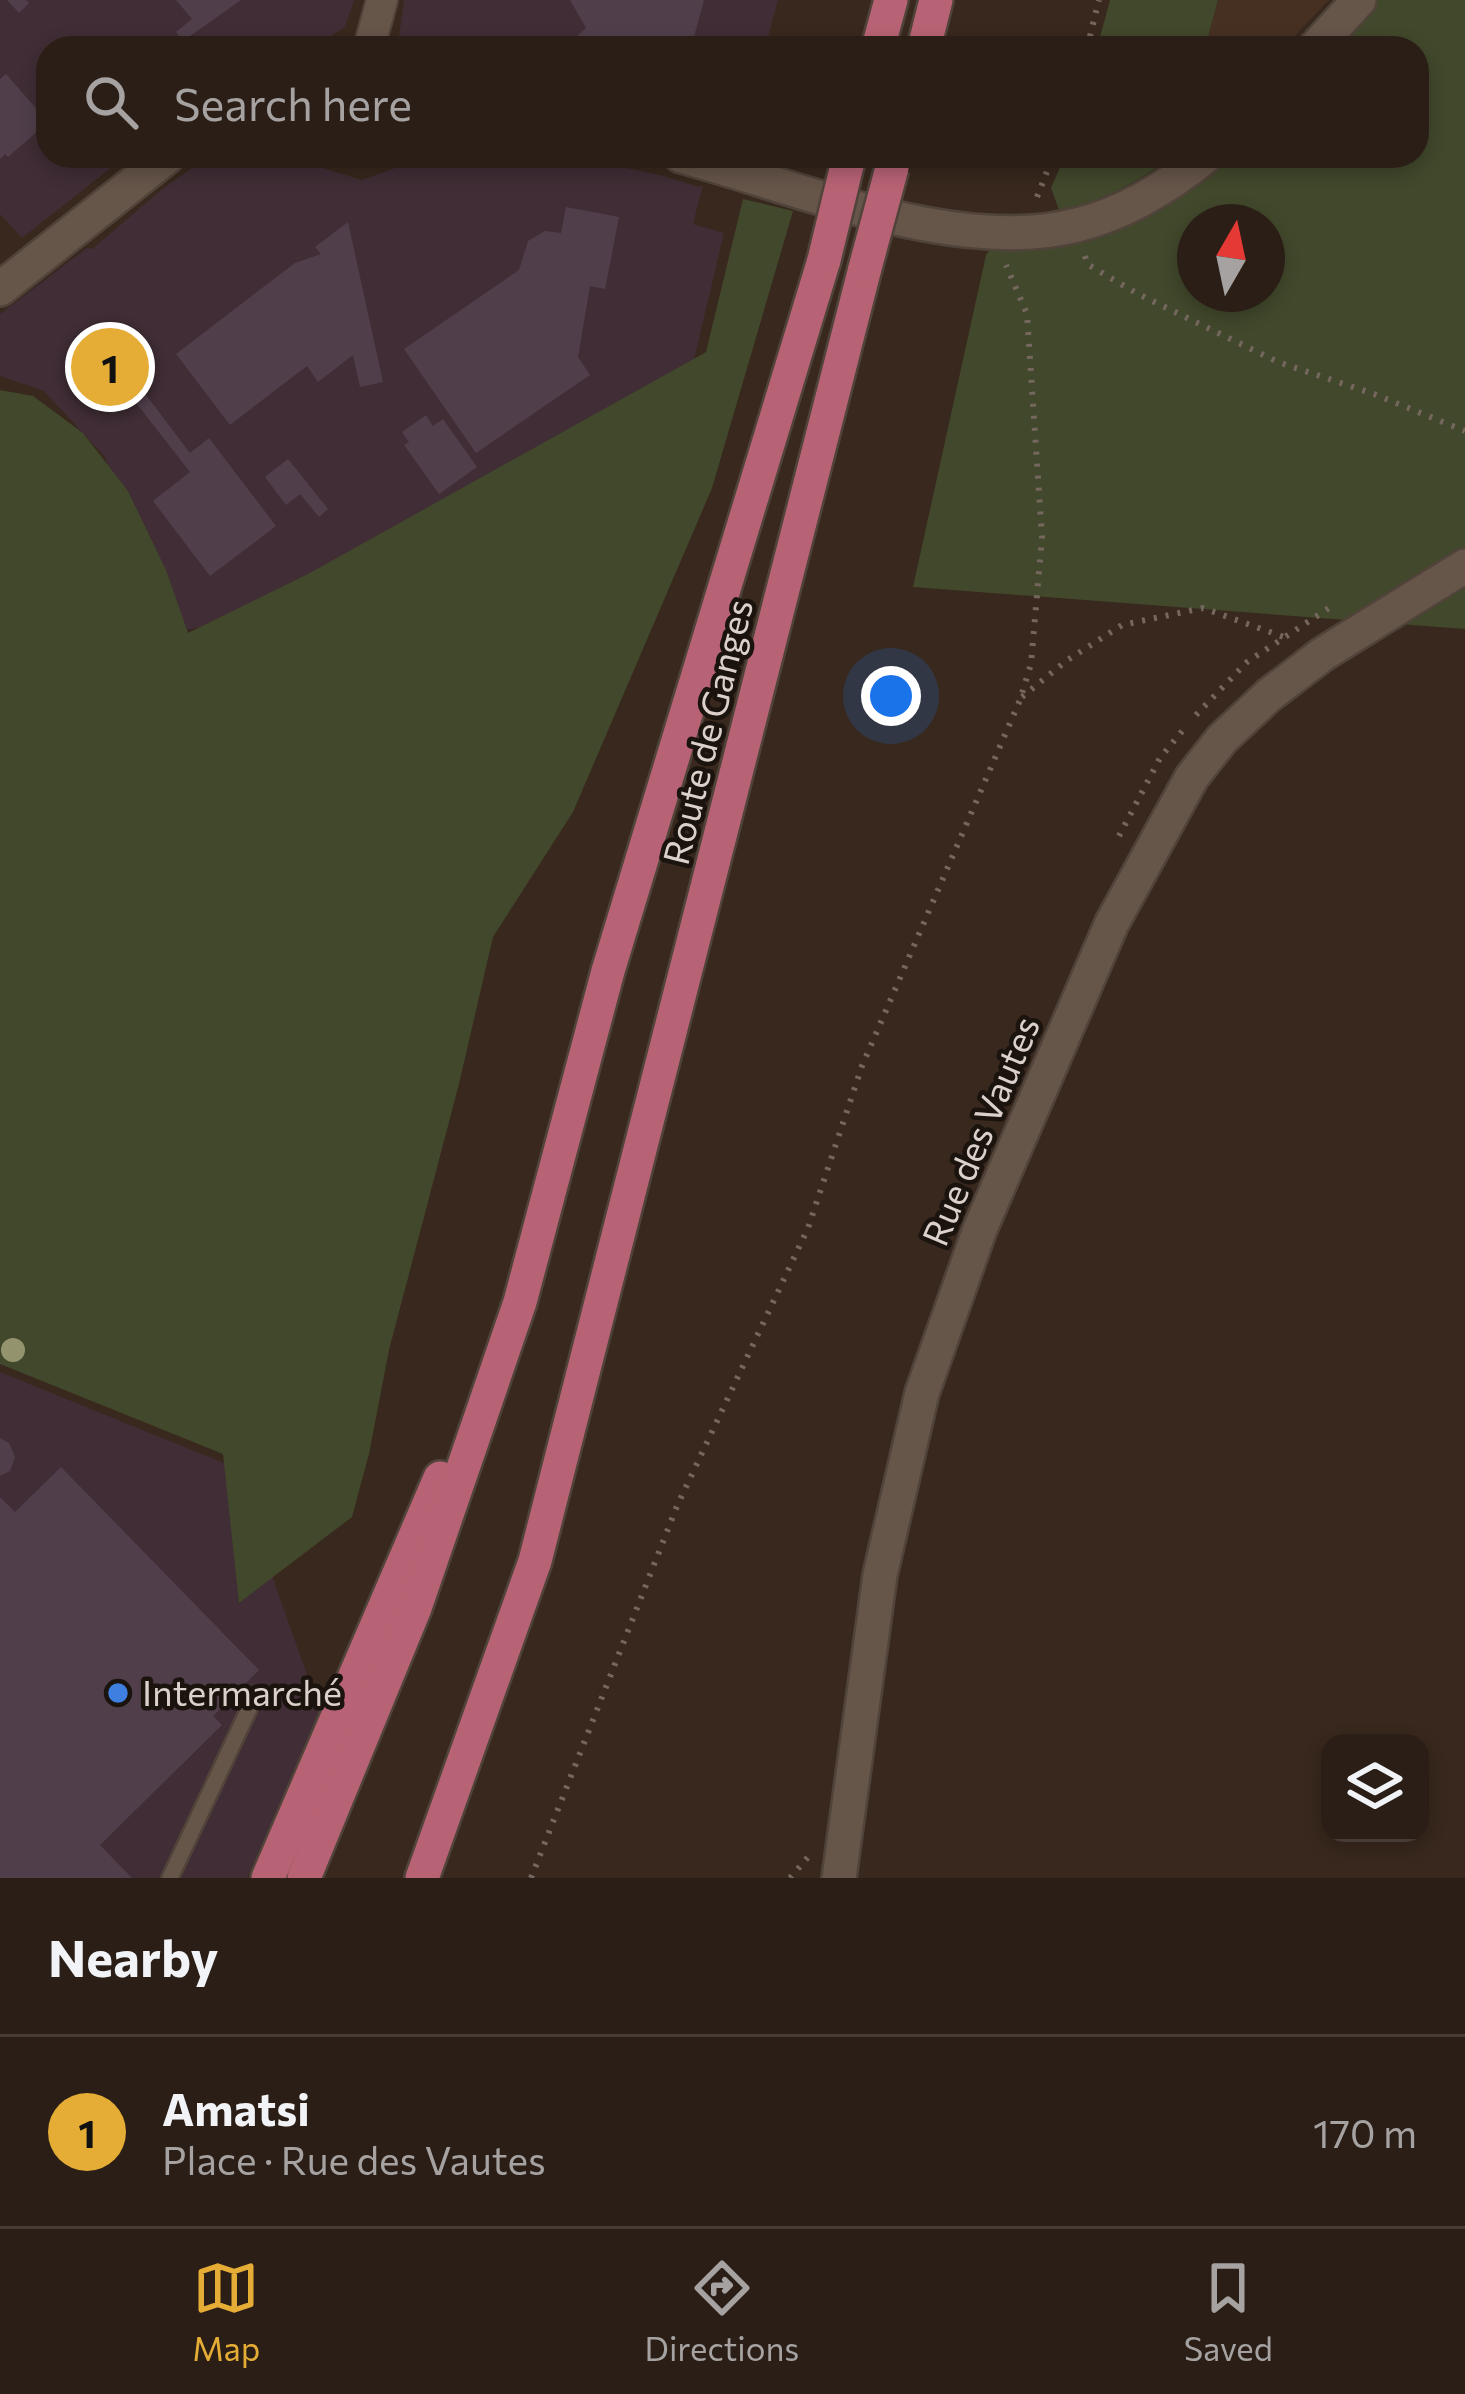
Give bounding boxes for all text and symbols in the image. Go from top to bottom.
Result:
search box [36,36,1429,168]
icon: search [78,69,144,135]
text: Search here [174,75,412,130]
north arrow [1177,204,1285,312]
pin: 1 [71,322,149,412]
street label: Route de Ganges [652,594,760,869]
your location [861,666,921,726]
street label: Rue des Vautes [911,1009,1047,1251]
place label: Intermarché [142,1669,342,1713]
marker: Intermarché [105,1680,131,1706]
map controls [1321,1734,1429,1842]
button: layers [1321,1734,1429,1842]
text: Nearby [48,1925,218,1988]
text: Amatsi [162,2080,310,2135]
text: 1 [78,2108,96,2156]
text: 170 m [1313,2108,1417,2156]
text: Place · Rue des Vautes [162,2135,546,2183]
tab: Map [192,2255,260,2368]
tab: Directions [645,2255,799,2368]
tab: Saved [1184,2255,1273,2368]

